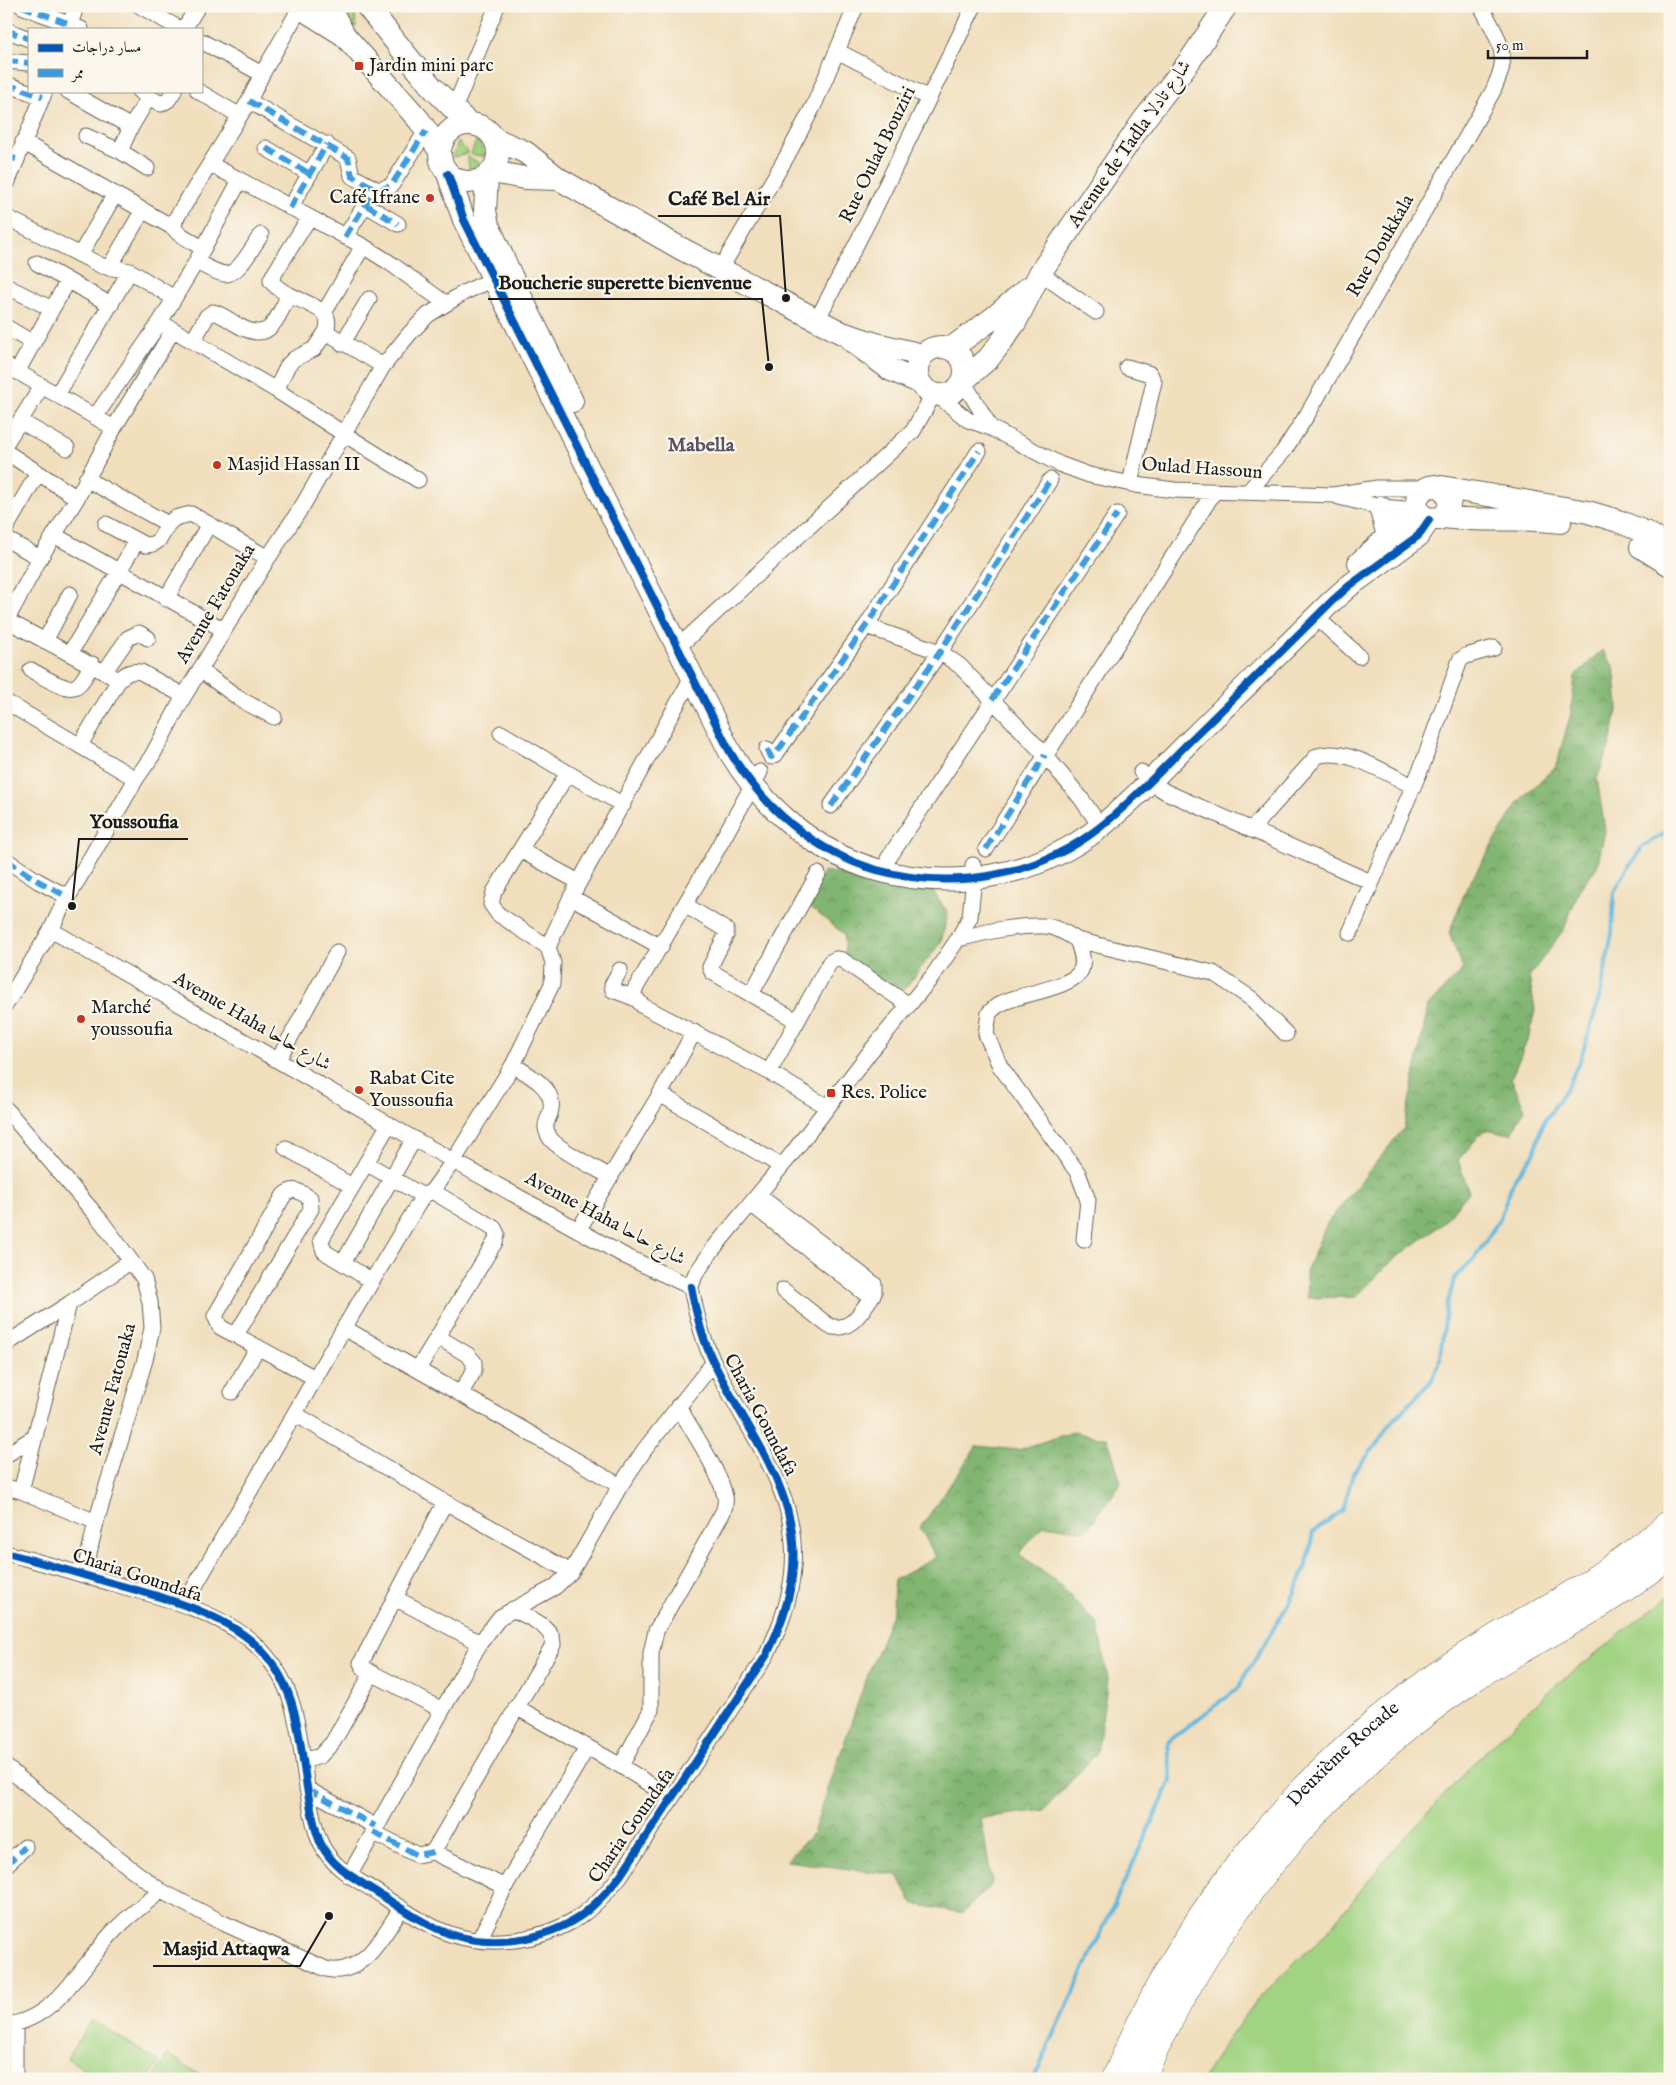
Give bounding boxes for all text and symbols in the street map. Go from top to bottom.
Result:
legend [28,28,202,92]
scale bar [1488,28,1587,60]
text: 50 m [1496,36,1524,55]
text: مسار دراجات [72,38,141,57]
place label: Jardin mini parc [367,54,494,78]
street label: Avenue de Tadla شارع تادلا [1062,55,1199,235]
marker: Jardin mini parc [353,60,365,72]
text: ممر [70,64,84,83]
street label: Rue Oulad Bouziri [835,83,921,227]
callout: Café Bel Air [658,181,780,216]
place label: Café Ifrane [329,186,420,210]
text: Café Bel Air [668,187,771,212]
street label: Rue Doukkala [1342,190,1420,302]
marker: Café Ifrane [424,192,436,204]
callout: Boucherie superette bienvenue [488,264,762,299]
text: Boucherie superette bienvenue [498,271,753,296]
district label: Mabella [668,433,735,458]
place label: Masjid Hassan II [227,453,360,477]
street label: Oulad Hassoun [1141,453,1263,485]
marker: Masjid Hassan II [211,459,223,471]
street label: Avenue Fatouaka [170,539,262,669]
callout: Youssoufia [79,804,188,839]
text: Youssoufia [90,810,179,835]
street label: Avenue Haha شارع حاحا [167,967,335,1079]
place label: Marché youssoufia [90,996,173,1042]
marker: Marché youssoufia [75,1013,87,1025]
place label: Rabat Cite Youssoufia [369,1067,455,1113]
place label: Res. Police [841,1081,927,1105]
marker: Rabat Cite Youssoufia [353,1084,365,1096]
marker: Res. Police [825,1087,837,1099]
street label: Avenue Haha شارع حاحا [519,1166,689,1273]
street label: Avenue Fatouaka [84,1320,142,1458]
street label: Charia Goundafa [718,1350,803,1481]
street label: Charia Goundafa [69,1544,206,1609]
street label: Deuxième Rocade [1282,1696,1405,1812]
street label: Charia Goundafa [583,1763,681,1888]
callout: Masjid Attaqwa [153,1931,300,1966]
text: Masjid Attaqwa [162,1937,290,1962]

